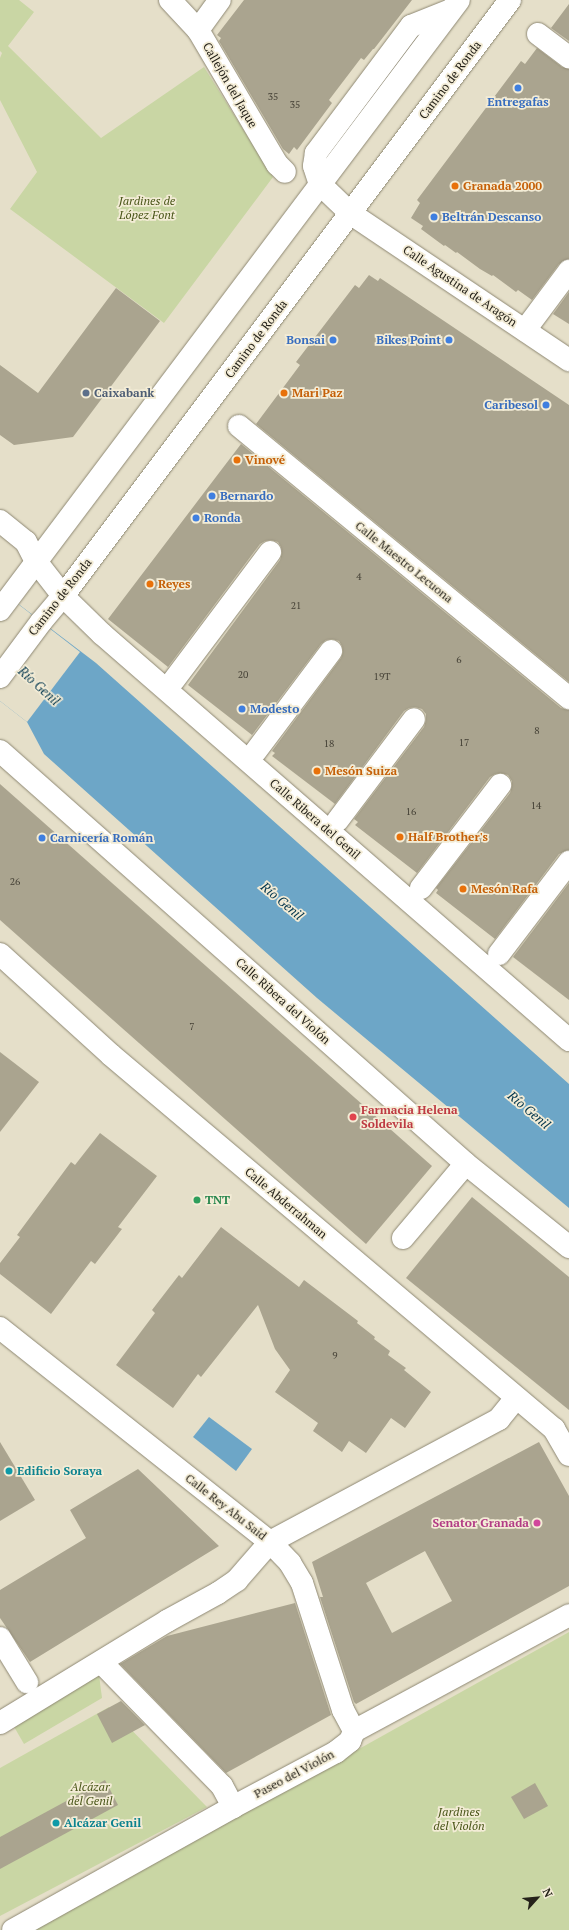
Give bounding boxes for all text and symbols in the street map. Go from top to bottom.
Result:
street label: Camino de Ronda [416,38,484,122]
street label: Callejón del Jaque [200,40,260,130]
marker: Entregafas [513,83,523,93]
house number: 35 [268,91,278,103]
place label: Entregafas [487,95,549,109]
house number: 35 [290,99,300,111]
place label: Granada 2000 [463,179,542,193]
marker: Granada 2000 [450,181,460,191]
park label: Jardines de López Font [119,194,175,222]
place label: Beltrán Descanso [442,210,541,224]
marker: Beltrán Descanso [429,212,439,222]
street label: Calle Agustina de Aragón [400,242,520,330]
street label: Camino de Ronda [222,297,290,381]
place label: Bonsai [286,333,325,347]
place label: Bikes Point [376,333,441,347]
marker: Bonsai [328,335,338,345]
marker: Bikes Point [444,335,454,345]
place label: Caixabank [94,386,154,400]
place label: Mari Paz [292,386,343,400]
marker: Caixabank [81,388,91,398]
marker: Mari Paz [279,388,289,398]
place label: Caribesol [484,398,538,412]
marker: Caribesol [541,400,551,410]
place label: Vinové [245,453,285,467]
marker: Vinové [232,455,242,465]
place label: Bernardo [220,489,273,503]
marker: Bernardo [207,491,217,501]
place label: Ronda [204,511,241,525]
marker: Ronda [191,513,201,523]
street label: Calle Maestro Lecuona [352,518,456,606]
street label: Camino de Ronda [25,556,95,638]
house number: 4 [356,571,362,583]
place label: Reyes [158,577,190,591]
marker: Reyes [145,579,155,589]
house number: 21 [291,600,301,612]
house number: 6 [456,654,462,666]
water label: Río Genil [15,663,63,709]
house number: 20 [238,669,248,681]
house number: 19T [374,671,390,683]
place label: Modesto [250,702,299,716]
marker: Modesto [237,704,247,714]
house number: 8 [534,725,540,737]
house number: 17 [459,737,469,749]
house number: 18 [324,738,334,750]
place label: Mesón Suiza [325,764,397,778]
marker: Mesón Suiza [312,766,322,776]
street label: Calle Ribera del Genil [267,776,363,862]
house number: 14 [531,800,541,812]
house number: 16 [406,806,416,818]
place label: Half Brother's [408,830,488,844]
place label: Carnicería Román [50,831,153,845]
marker: Half Brother's [395,832,405,842]
marker: Carnicería Román [37,833,47,843]
house number: 26 [10,876,20,888]
water label: Río Genil [258,879,306,923]
place label: Mesón Rafa [471,882,538,896]
marker: Mesón Rafa [458,884,468,894]
street label: Calle Ribera del Violón [233,955,333,1047]
house number: 7 [189,1021,195,1033]
water label: Río Genil [505,1088,553,1132]
place label: Farmacia Helena Soldevila [361,1103,458,1131]
marker: Farmacia Helena Soldevila [348,1112,358,1122]
street label: Calle Abderrahman [242,1164,330,1242]
place label: TNT [205,1193,230,1207]
marker: TNT [192,1195,202,1205]
house number: 9 [332,1350,338,1362]
place label: Edificio Soraya [17,1464,102,1478]
marker: Edificio Soraya [4,1466,14,1476]
street label: Calle Rey Abu Said [182,1471,270,1543]
place label: Senator Granada [432,1516,529,1530]
marker: Senator Granada [532,1518,542,1528]
street label: Paseo del Violón [251,1747,337,1801]
park label: Alcázar del Genil [68,1780,112,1808]
park label: Jardines del Violón [433,1805,485,1833]
place label: Alcázar Genil [64,1816,141,1830]
marker: Alcázar Genil [51,1818,61,1828]
north arrow [517,1878,557,1918]
text: N [540,1886,556,1899]

